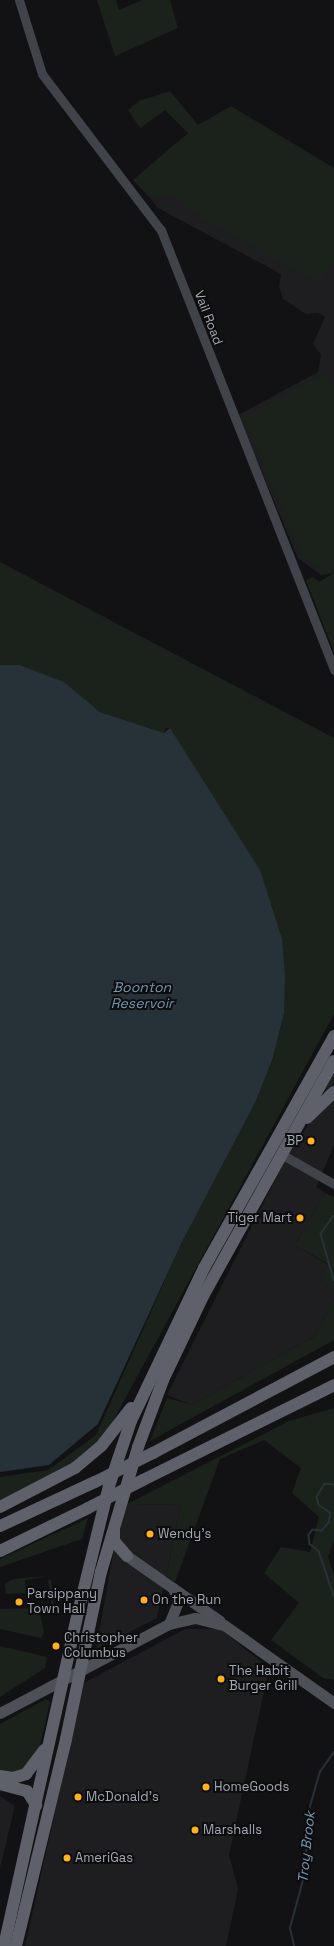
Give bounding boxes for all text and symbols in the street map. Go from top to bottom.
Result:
street label: Vail Road [191,289,225,347]
water label: Boonton Reservoir [111,979,173,1012]
place label: BP [287,1133,303,1149]
marker: BP [306,1136,316,1146]
place label: Tiger Mart [227,1210,292,1226]
marker: Tiger Mart [295,1213,305,1223]
place label: Wendy's [158,1526,211,1542]
marker: Wendy's [145,1529,155,1539]
place label: Parsippany Town Hall [27,1587,97,1618]
place label: On the Run [152,1592,221,1608]
marker: On the Run [139,1595,149,1605]
marker: Parsippany Town Hall [14,1597,24,1607]
place label: Christopher Columbus [64,1631,138,1662]
marker: Christopher Columbus [51,1641,61,1651]
place label: The Habit Burger Grill [229,1664,298,1695]
marker: The Habit Burger Grill [216,1674,226,1684]
place label: HomeGoods [214,1779,289,1795]
marker: HomeGoods [201,1782,211,1792]
place label: McDonald's [86,1789,159,1805]
marker: McDonald's [73,1792,83,1802]
water label: Troy Brook [294,1810,318,1884]
place label: Marshalls [203,1822,262,1838]
marker: Marshalls [190,1825,200,1835]
place label: AmeriGas [75,1850,133,1866]
marker: AmeriGas [62,1853,72,1863]

